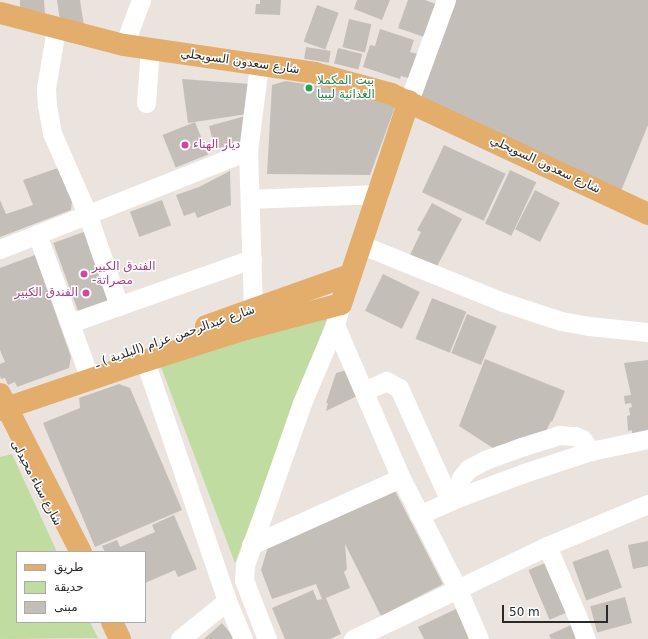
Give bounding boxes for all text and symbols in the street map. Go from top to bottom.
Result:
street label: شارع سعدون السويحلي [180,47,300,77]
place label: بيت المكملا الغذائية ليبيا [317,74,375,102]
marker: بيت المكملا الغذائية ليبيا [304,83,314,93]
street label: شارع سعدون السويحلي [488,133,602,197]
place label: ديار الهناء [193,138,240,152]
marker: ديار الهناء [180,140,190,150]
place label: الفندق الكبير -مصراتة [92,260,156,288]
marker: الفندق الكبير -مصراتة [79,269,89,279]
place label: الفندق الكبير [14,286,78,300]
marker: الفندق الكبير [81,288,91,298]
street label: شارع عبدالرحمن عزام (البلدية ) ـ [93,303,257,371]
street label: شارع سناء محيدلى [7,438,65,528]
legend [16,551,146,623]
text: طريق [54,560,84,574]
text: حديقة [54,580,84,594]
scale bar [504,597,610,623]
text: مبنى [54,600,78,614]
text: 50 m [509,605,540,619]

